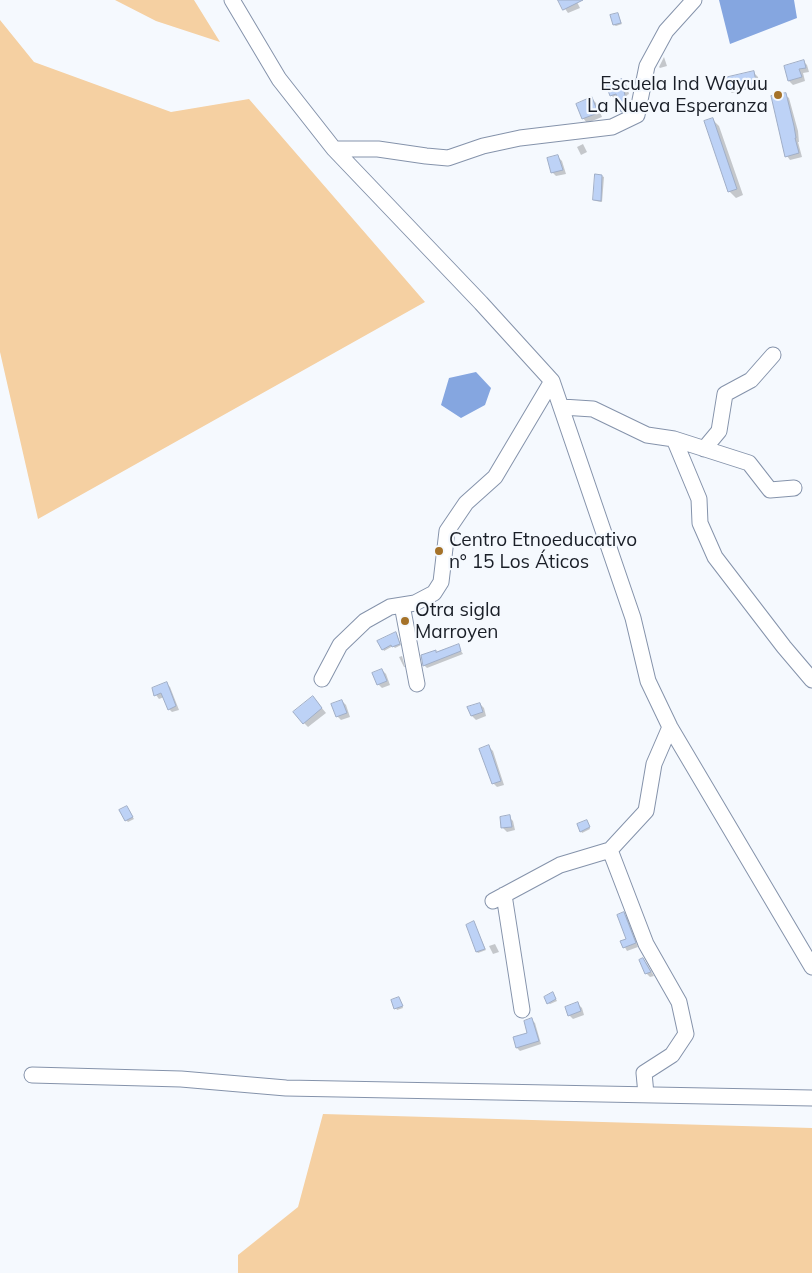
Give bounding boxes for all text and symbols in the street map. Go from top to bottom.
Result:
place label: Escuela Ind Wayuu La Nueva Esperanza [587,73,768,117]
marker: Escuela Ind Wayuu La Nueva Esperanza [772,89,784,101]
place label: Centro Etnoeducativo n° 15 Los Áticos [449,529,637,573]
marker: Centro Etnoeducativo n° 15 Los Áticos [433,545,445,557]
place label: Otra sigla Marroyen [415,599,501,643]
marker: Otra sigla Marroyen [399,615,411,627]

